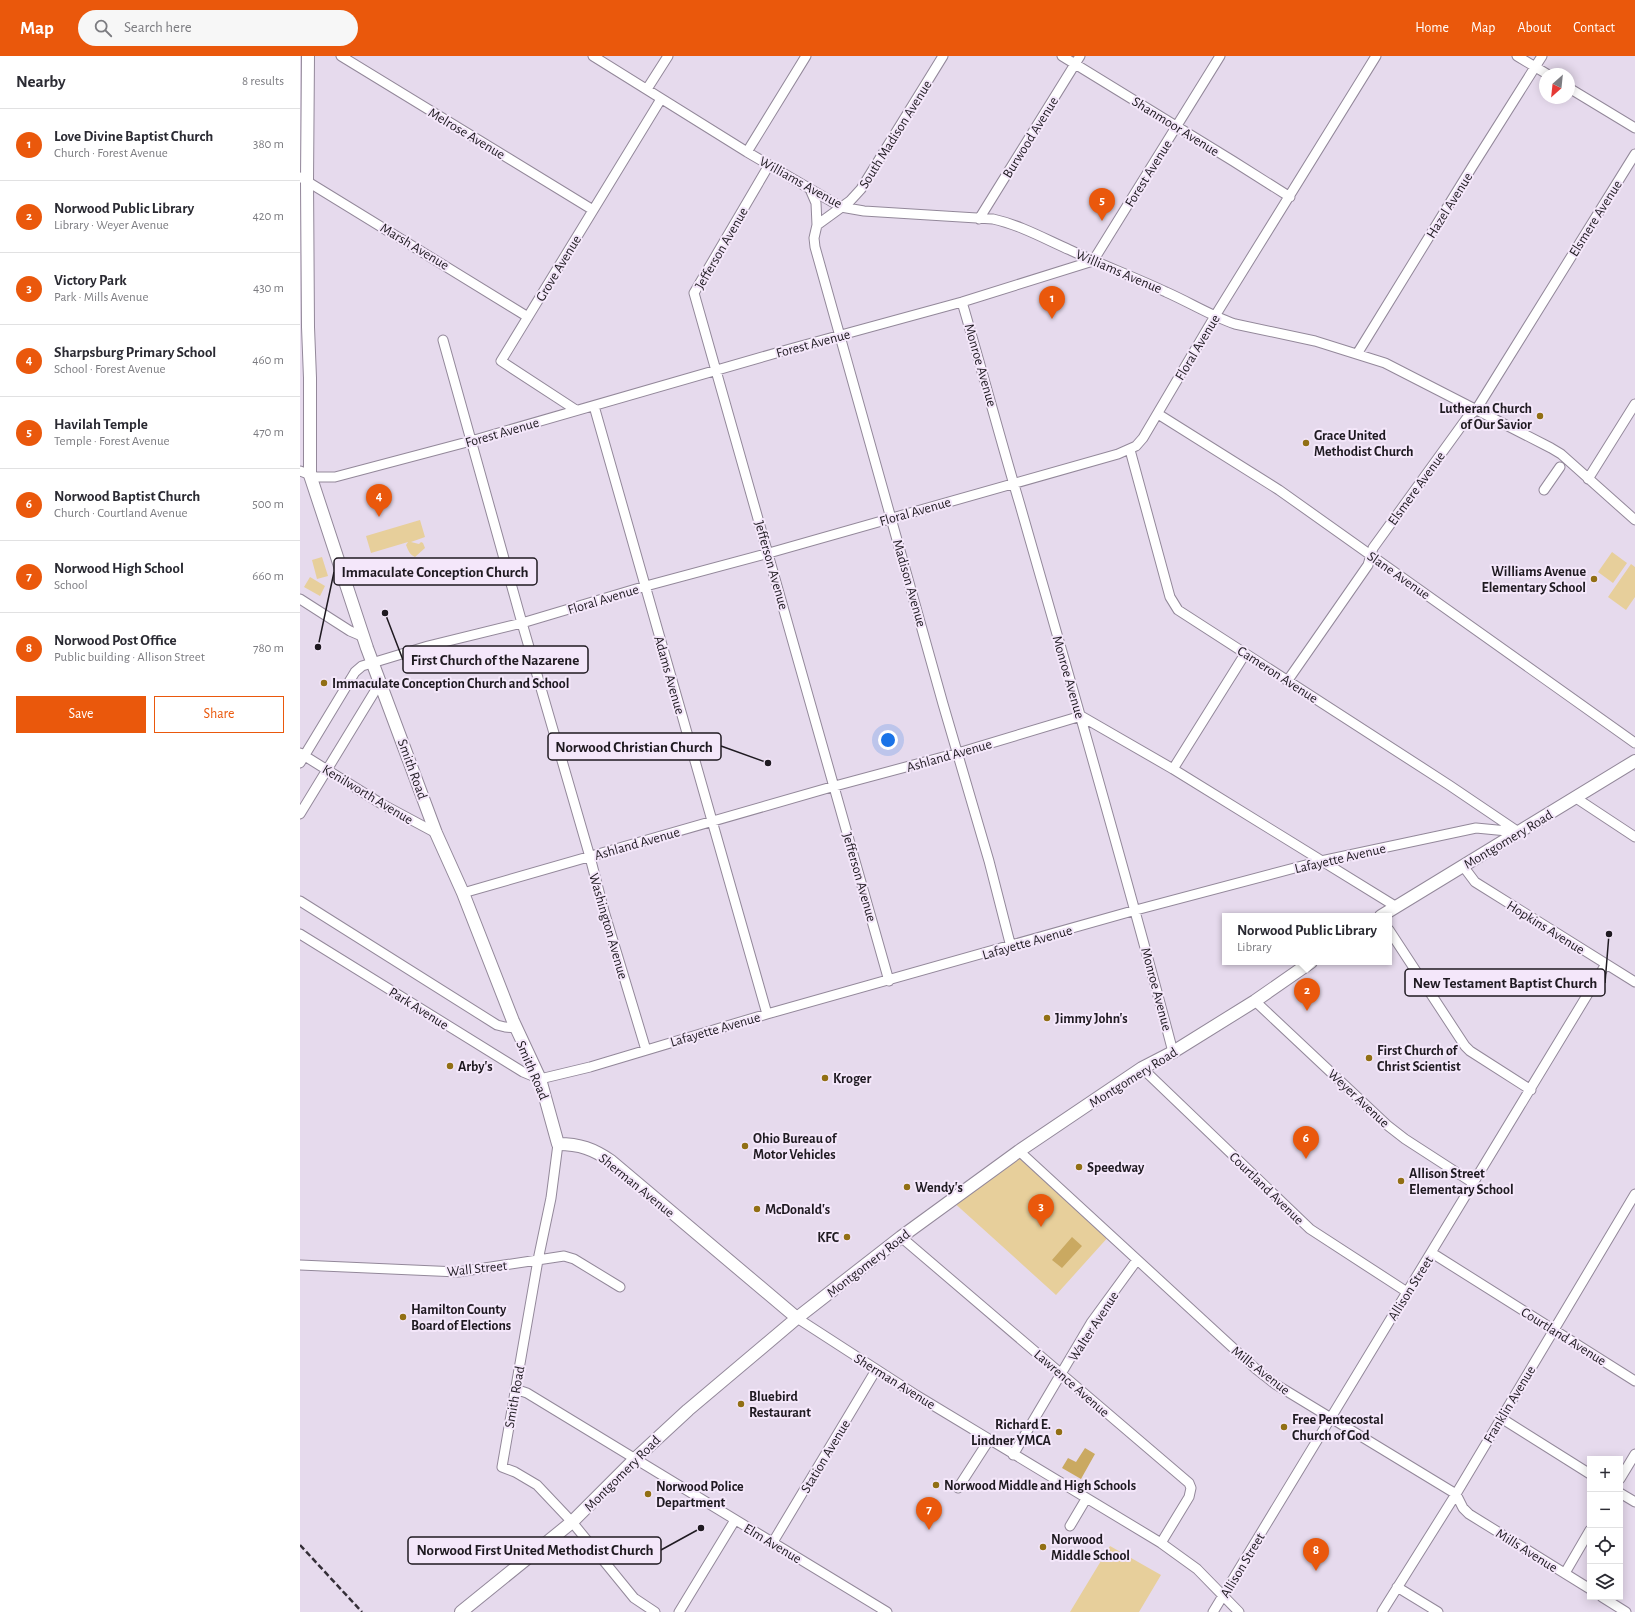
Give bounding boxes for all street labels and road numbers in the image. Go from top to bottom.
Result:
street label: South Madison Avenue [857,78,935,191]
street label: Burwood Avenue [1000,95,1061,180]
street label: Shanmoor Avenue [1130,95,1221,159]
street label: Melrose Avenue [426,105,507,162]
street label: Forest Avenue [1123,138,1175,209]
street label: Williams Avenue [757,154,844,211]
street label: Hazel Avenue [1424,170,1475,241]
street label: Elsmere Avenue [1567,178,1625,259]
street label: Jefferson Avenue [693,205,751,292]
street label: Marsh Avenue [378,221,451,273]
street label: Grove Avenue [534,233,584,304]
street label: Williams Avenue [1074,247,1164,296]
street label: Floral Avenue [1173,312,1223,383]
street label: Monroe Avenue [962,322,999,408]
street label: Forest Avenue [775,327,852,361]
street label: Forest Avenue [464,416,541,450]
street label: Elsmere Avenue [1386,449,1448,528]
street label: Floral Avenue [878,495,953,529]
street label: Jefferson Avenue [752,519,790,611]
street label: Madison Avenue [890,538,928,629]
street label: Slane Avenue [1364,549,1432,603]
street label: Floral Avenue [566,582,641,617]
street label: Adams Avenue [651,634,687,716]
street label: Monroe Avenue [1050,634,1087,720]
street label: Cameron Avenue [1235,644,1320,706]
street label: Smith Road [395,737,429,801]
street label: Ashland Avenue [905,737,993,775]
street label: Kenilworth Avenue [320,762,415,827]
street label: Montgomery Road [1462,808,1555,872]
street label: Ashland Avenue [593,825,681,863]
street label: Jefferson Avenue [840,831,878,923]
street label: Lafayette Avenue [1293,842,1387,876]
street label: Washington Avenue [586,872,630,981]
street label: Hopkins Avenue [1504,898,1587,957]
street label: Lafayette Avenue [981,923,1074,963]
street label: Monroe Avenue [1138,946,1174,1032]
street label: Park Avenue [386,985,451,1033]
street label: Lafayette Avenue [669,1010,762,1050]
street label: Smith Road [513,1039,551,1102]
street label: Montgomery Road [1087,1045,1180,1111]
street label: Weyer Avenue [1325,1067,1392,1131]
street label: Courtland Avenue [1226,1150,1306,1228]
street label: Sherman Avenue [596,1151,677,1220]
street label: Montgomery Road [825,1227,913,1300]
street label: Allison Street [1386,1254,1436,1323]
street label: Wall Street [446,1259,508,1279]
street label: Walter Avenue [1066,1289,1122,1364]
street label: Courtland Avenue [1519,1305,1608,1369]
street label: Mills Avenue [1229,1344,1292,1398]
street label: Lawrence Avenue [1031,1347,1112,1420]
street label: Sherman Avenue [851,1351,937,1412]
street label: Franklin Avenue [1481,1364,1538,1445]
street label: Smith Road [503,1365,527,1429]
street label: Station Avenue [799,1418,853,1495]
street label: Montgomery Road [582,1433,663,1514]
street label: Elm Avenue [741,1521,804,1566]
street label: Mills Avenue [1493,1526,1560,1575]
street label: Allison Street [1218,1530,1268,1600]

